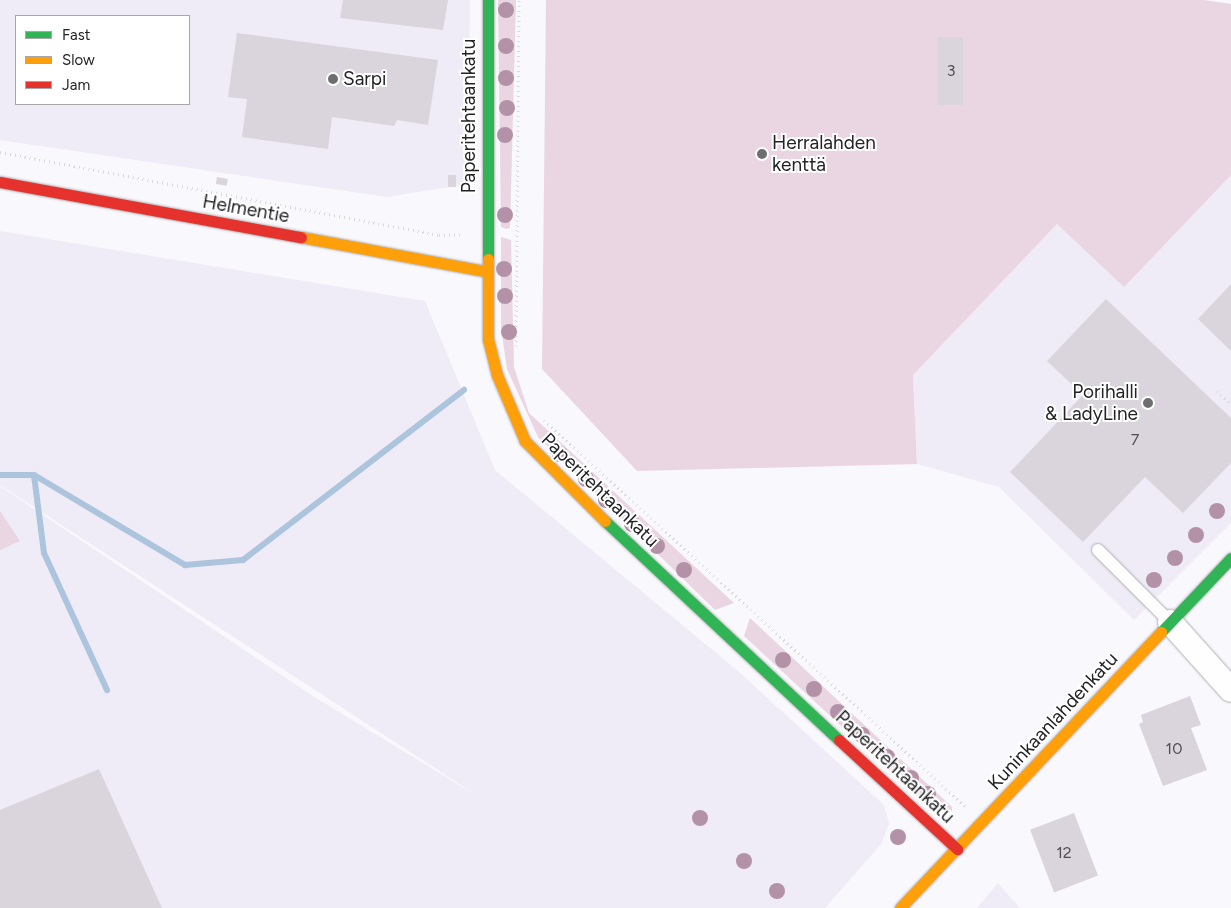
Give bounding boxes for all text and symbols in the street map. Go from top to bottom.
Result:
legend [15,15,190,105]
text: Fast [62,26,90,44]
street label: Paperitehtaankatu [458,39,480,193]
text: Slow [62,51,95,69]
house number: 3 [947,61,955,81]
place label: Sarpi [343,68,386,90]
marker: Sarpi [327,73,339,85]
text: Jam [62,76,90,94]
place label: Herralahden kenttä [772,132,876,176]
marker: Herralahden kenttä [756,148,768,160]
street label: Helmentie [201,190,291,228]
place label: Porihalli & LadyLine [1045,381,1138,425]
marker: Porihalli & LadyLine [1142,397,1154,409]
street label: Paperitehtaankatu [536,428,664,552]
house number: 7 [1131,430,1139,450]
street label: Kuninkaanlahdenkatu [983,647,1123,795]
street label: Paperitehtaankatu [831,706,959,828]
house number: 10 [1166,739,1182,759]
house number: 12 [1056,843,1072,863]

